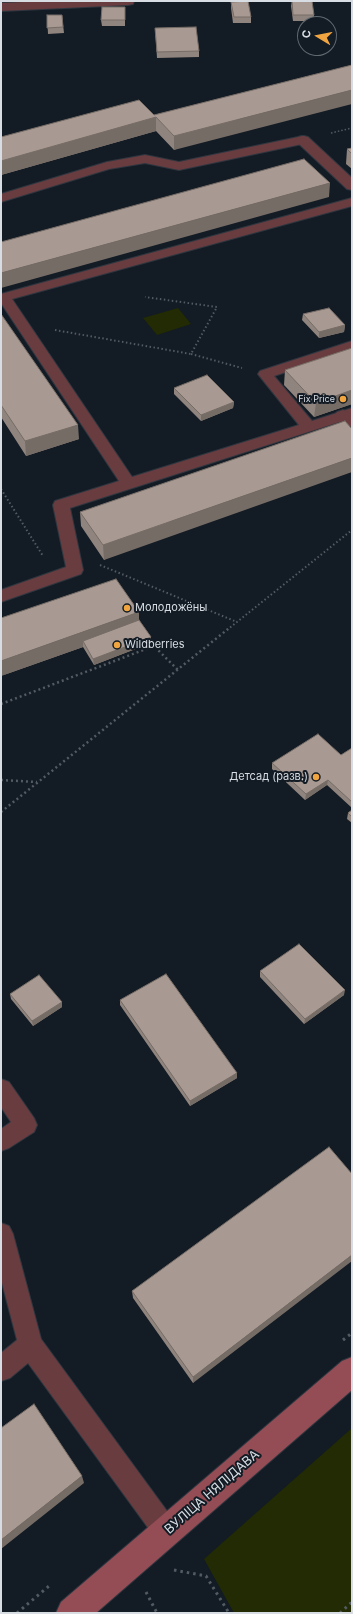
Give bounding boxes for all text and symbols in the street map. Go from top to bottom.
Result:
north arrow [297,16,337,56]
text: С [299,29,314,39]
place label: Fix Price [298,394,335,404]
marker: Fix Price [338,394,348,404]
place label: Молодожёны [135,601,207,615]
marker: Молодожёны [122,603,132,613]
place label: Wildberries [125,638,185,652]
marker: Wildberries [112,640,122,650]
place label: Детсад (разв.) [229,770,308,784]
marker: Детсад (разв.) [311,772,321,782]
street label: ВУЛІЦА НЯЛІДАВА [162,1447,262,1537]

